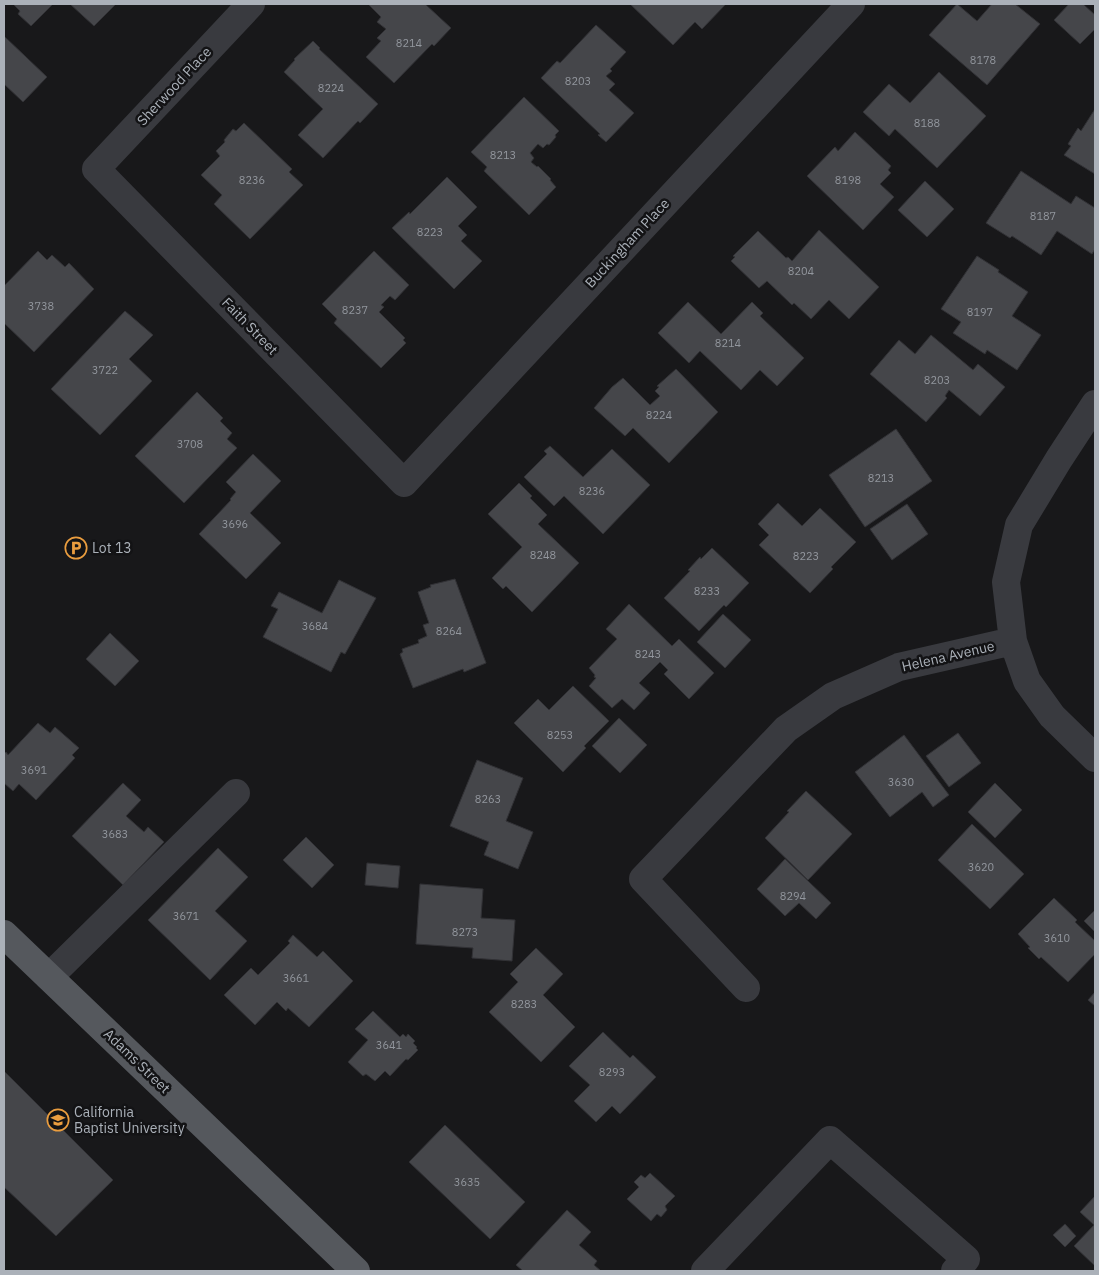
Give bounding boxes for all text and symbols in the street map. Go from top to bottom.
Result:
house number: 8214 [396,36,423,50]
street label: Sherwood Place [133,43,215,129]
house number: 8178 [970,53,996,67]
house number: 8203 [565,74,591,88]
house number: 8224 [318,81,345,95]
house number: 8188 [914,116,940,130]
house number: 8213 [490,148,516,162]
house number: 8236 [239,173,265,187]
house number: 8198 [835,173,861,187]
street label: Buckingham Place [581,194,673,291]
house number: 8187 [1030,209,1056,223]
house number: 8223 [417,225,443,239]
house number: 8204 [788,264,815,278]
street label: Faith Street [218,294,282,358]
house number: 3738 [28,299,54,313]
house number: 8237 [342,303,368,317]
house number: 8197 [967,305,993,319]
house number: 8214 [715,336,742,350]
house number: 3722 [92,363,118,377]
house number: 8203 [924,373,950,387]
house number: 8224 [646,408,673,422]
house number: 3708 [177,437,203,451]
house number: 8213 [868,471,894,485]
house number: 8236 [579,484,605,498]
house number: 3696 [222,517,248,531]
parking icon: Lot 13 [64,536,88,560]
place label: Lot 13 [92,539,132,557]
house number: 8248 [530,548,556,562]
house number: 8223 [793,549,819,563]
house number: 8233 [694,584,720,598]
house number: 3684 [302,619,329,633]
house number: 8264 [436,624,463,638]
street label: Helena Avenue [900,637,996,675]
house number: 8243 [635,647,661,661]
house number: 8253 [547,728,573,742]
house number: 3691 [21,763,48,777]
house number: 3630 [888,775,914,789]
house number: 8263 [475,792,501,806]
house number: 3683 [102,827,128,841]
house number: 3620 [968,860,994,874]
house number: 8294 [780,889,807,903]
house number: 3671 [173,909,200,923]
house number: 8273 [452,925,478,939]
house number: 3610 [1044,931,1070,945]
house number: 3661 [283,971,310,985]
house number: 8283 [511,997,537,1011]
street label: Adams Street [100,1025,174,1097]
house number: 3641 [376,1038,403,1052]
house number: 8293 [599,1065,625,1079]
place label: California Baptist University [74,1103,185,1137]
school or university icon: California Baptist University [46,1108,70,1132]
house number: 3635 [454,1175,480,1189]

